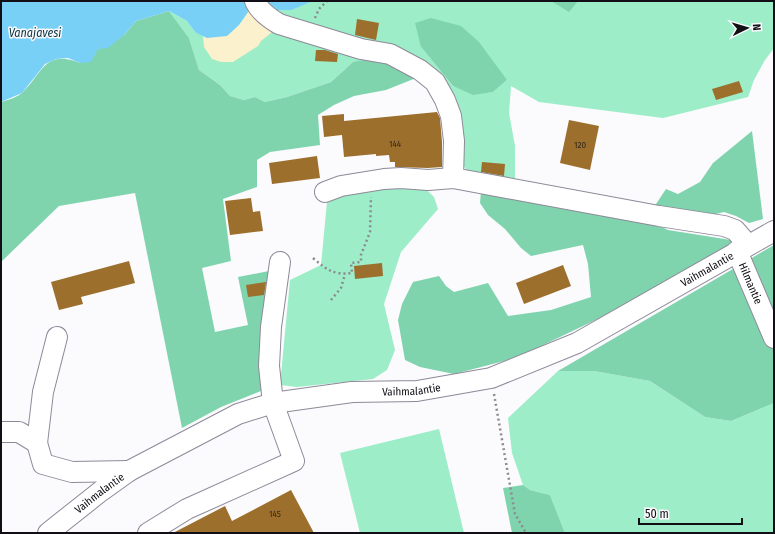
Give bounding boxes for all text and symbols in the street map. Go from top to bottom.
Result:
north arrow [727,8,767,48]
text: N [750,23,763,31]
water label: Vanajavesi [9,26,61,40]
house number: 144 [389,139,402,149]
house number: 120 [574,140,586,150]
street label: Vaihmalantie [678,249,736,289]
street label: Hilmantie [736,260,765,306]
street label: Vaihmalantie [382,380,442,398]
street label: Vaihmalantie [72,470,127,516]
scale bar [639,500,742,526]
text: 50 m [645,507,669,521]
house number: 145 [269,509,281,519]

